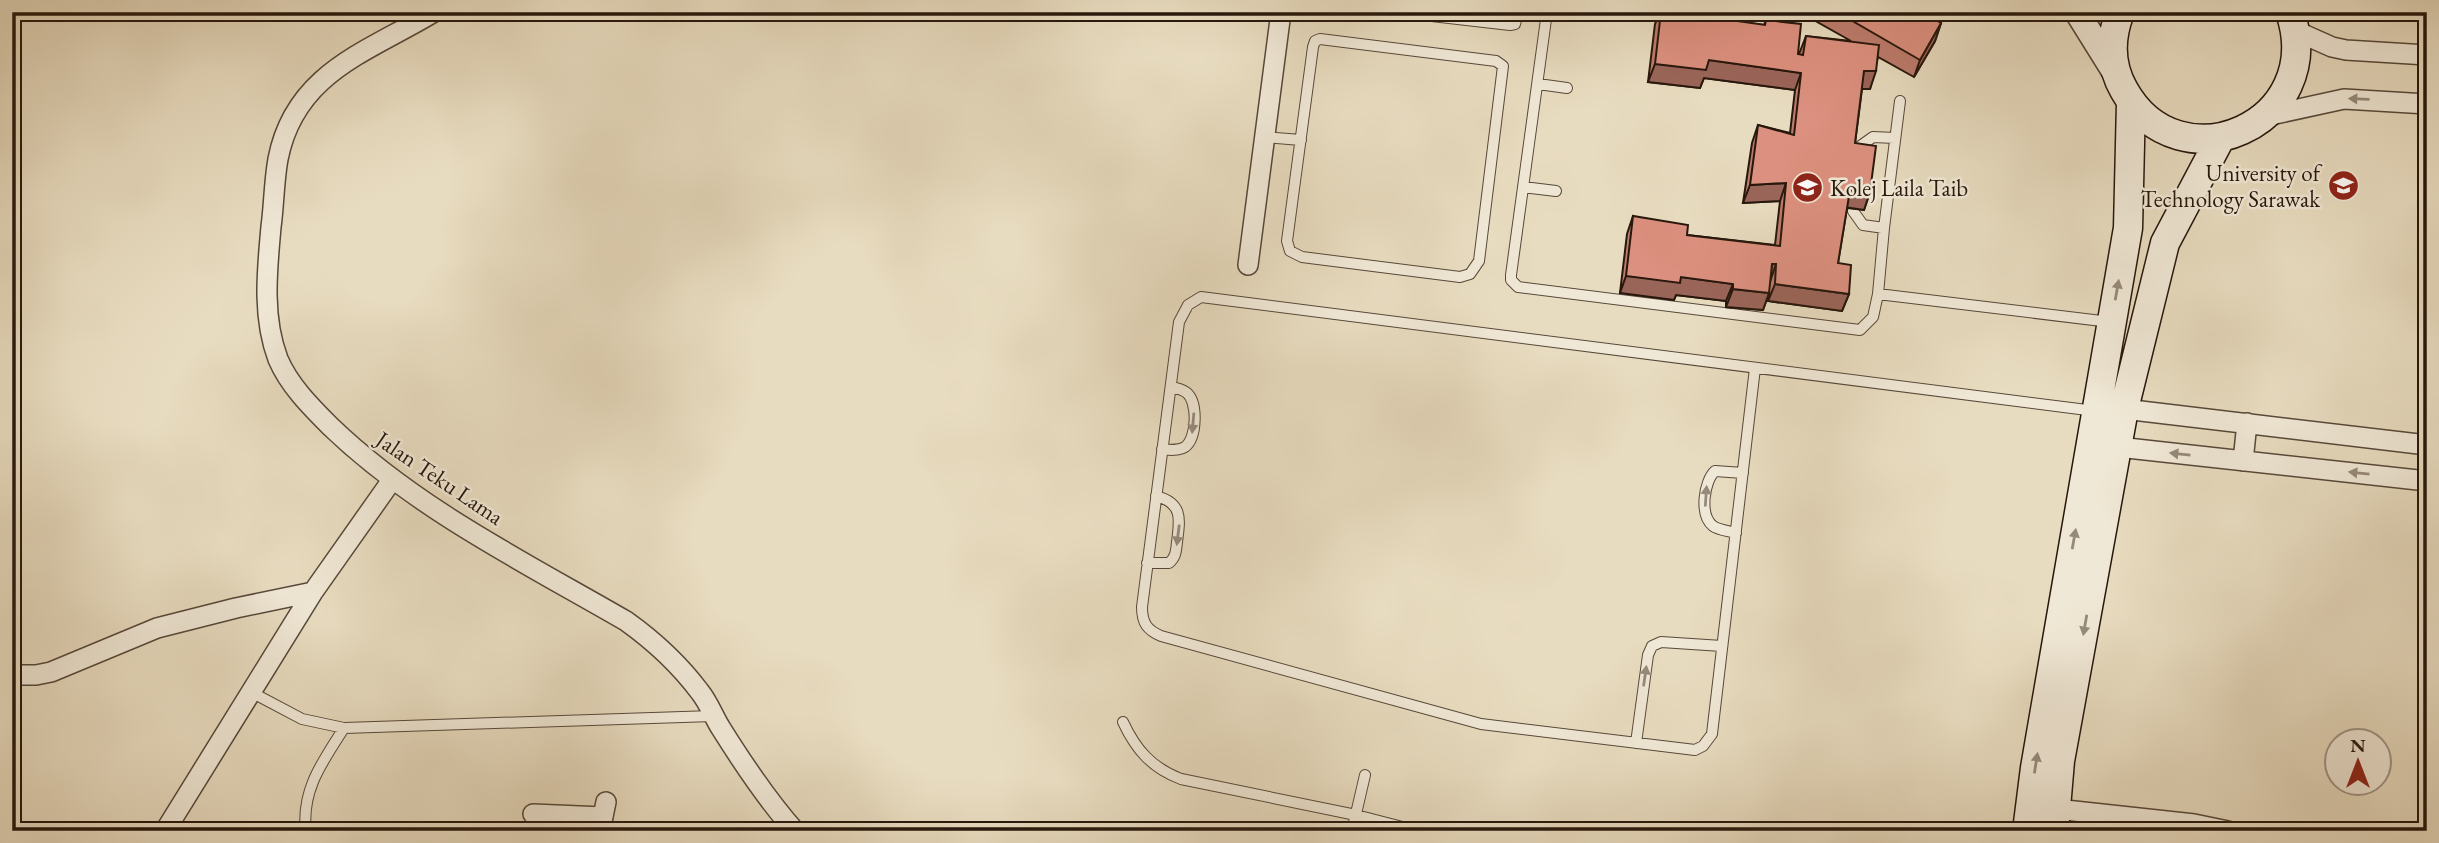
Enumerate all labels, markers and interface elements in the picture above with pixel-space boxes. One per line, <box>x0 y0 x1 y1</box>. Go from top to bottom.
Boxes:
one-way arrow <box>2347 94 2369 105</box>
place label: University of Technology Sarawak <box>2141 158 2323 214</box>
school or university icon: University of Technology Sarawak <box>2326 169 2360 203</box>
school or university icon: Kolej Laila Taib <box>1790 171 1824 205</box>
place label: Kolej Laila Taib <box>1830 173 1968 203</box>
one-way arrow <box>2112 279 2123 301</box>
one-way arrow <box>1187 412 1198 434</box>
street label: Jalan Teku Lama <box>369 423 510 532</box>
one-way arrow <box>2169 448 2191 459</box>
one-way arrow <box>2348 467 2370 478</box>
one-way arrow <box>1701 485 1712 507</box>
one-way arrow <box>1173 525 1184 547</box>
one-way arrow <box>2069 528 2080 550</box>
one-way arrow <box>2079 614 2090 636</box>
one-way arrow <box>1640 665 1651 687</box>
north arrow <box>2324 728 2394 798</box>
text: N <box>2350 733 2366 758</box>
one-way arrow <box>2031 752 2042 774</box>

